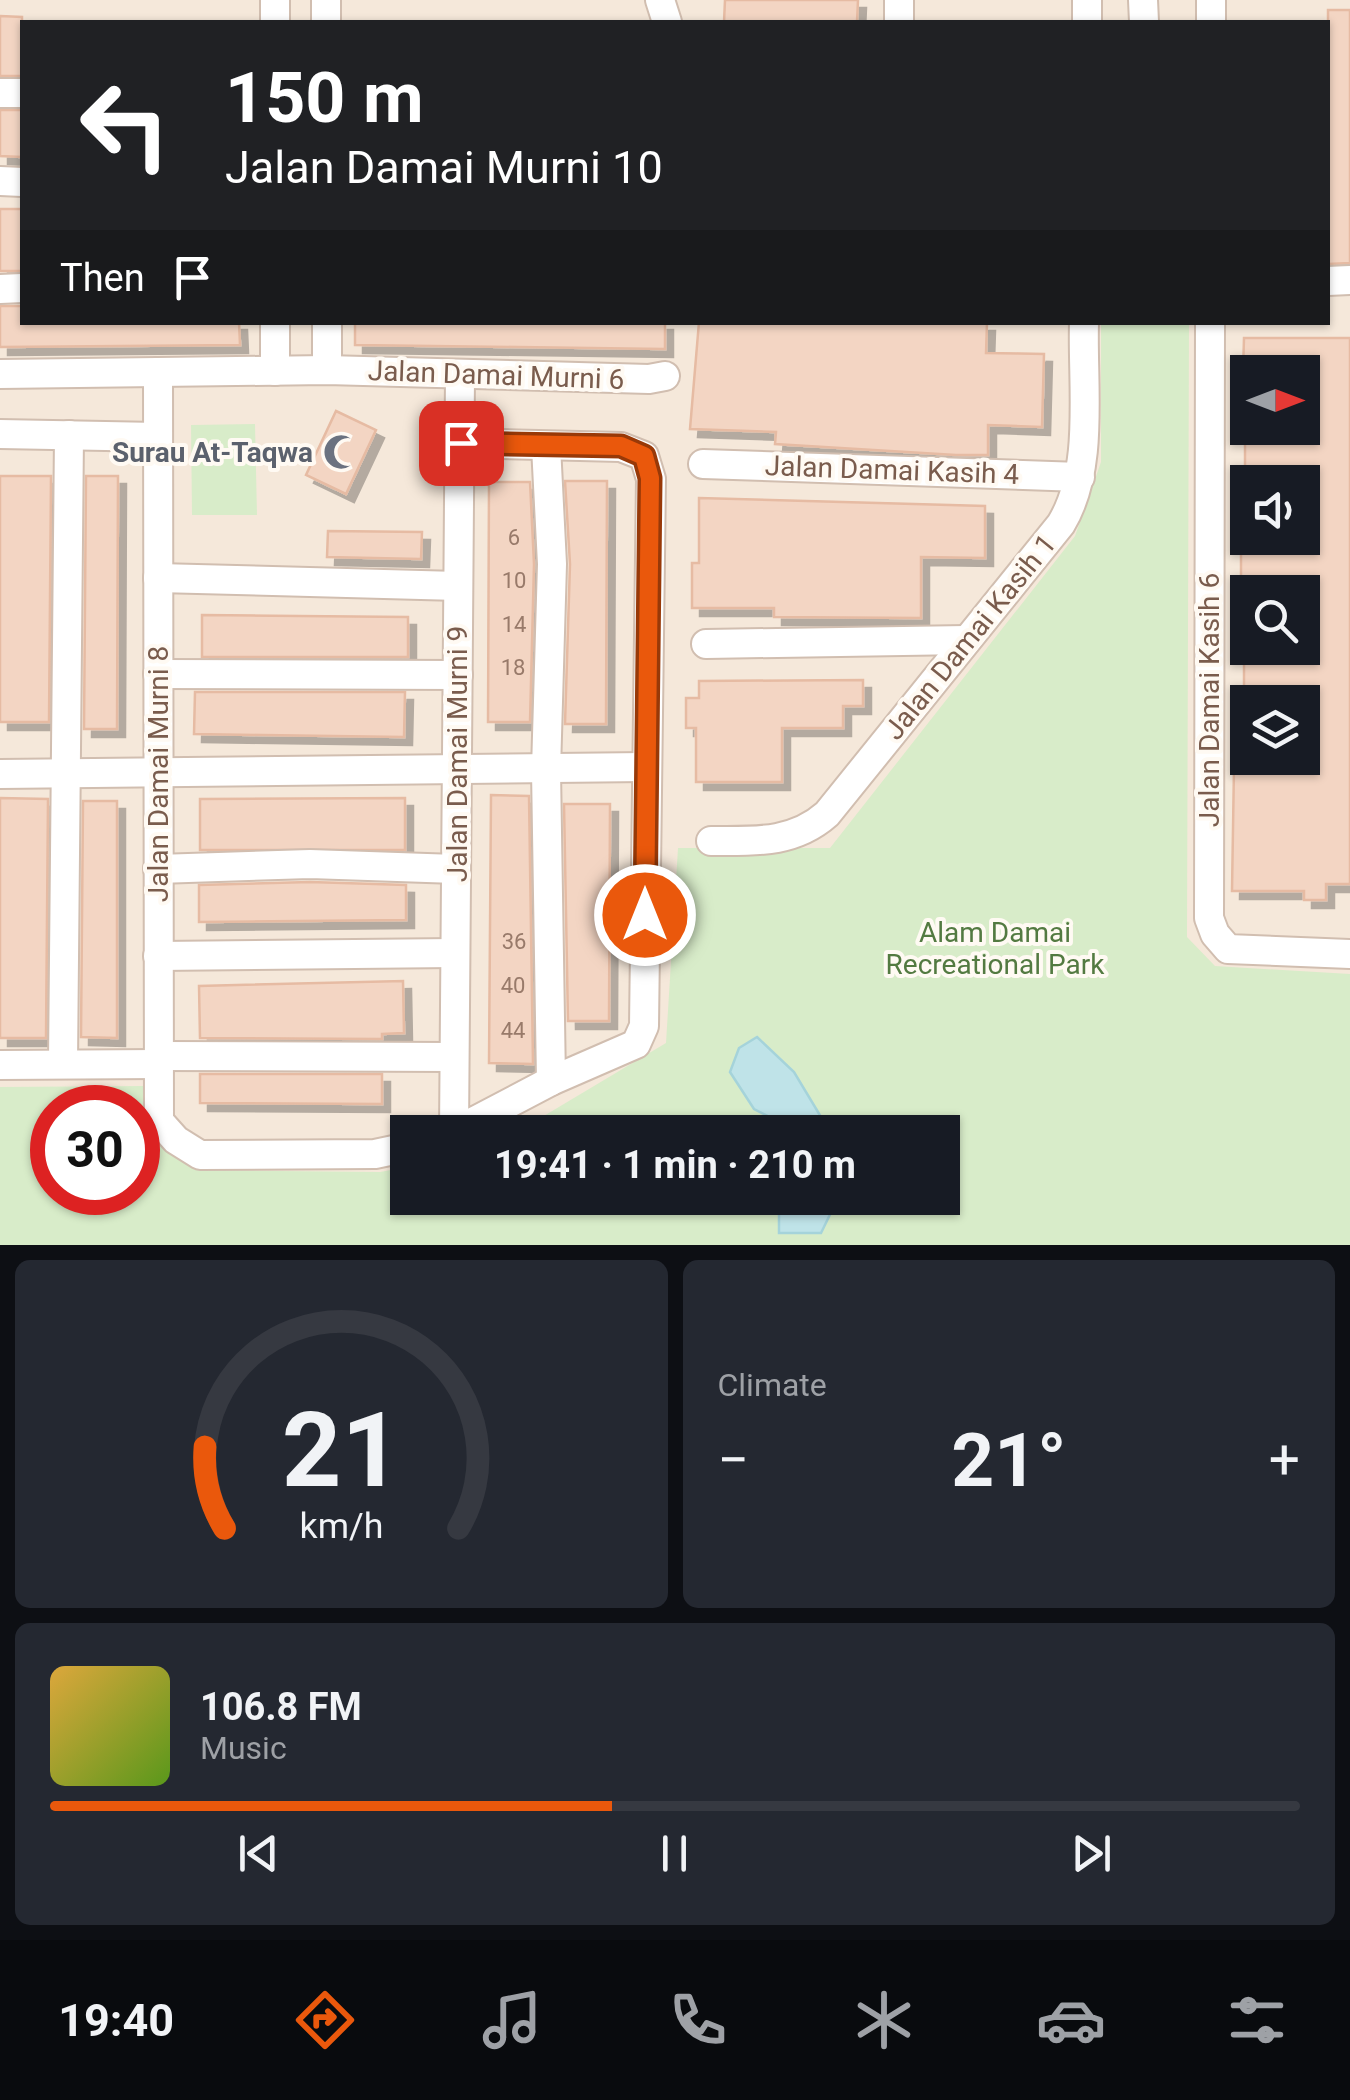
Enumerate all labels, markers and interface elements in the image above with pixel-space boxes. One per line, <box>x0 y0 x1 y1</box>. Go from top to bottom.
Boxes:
text: 150 m <box>225 57 424 139</box>
icon: left <box>60 60 190 190</box>
text: Jalan Damai Murni 10 <box>225 141 663 194</box>
icon: arrive <box>165 250 220 305</box>
text: Then <box>60 256 145 300</box>
street label: Jalan Damai Murni 6 <box>367 354 625 396</box>
north arrow <box>1230 355 1320 445</box>
map controls <box>1230 355 1320 775</box>
pin <box>419 401 504 486</box>
icon: arrive <box>434 416 489 471</box>
mosque icon: Surau At-Taqwa <box>322 433 360 471</box>
place label: Surau At-Taqwa <box>112 436 313 469</box>
street label: Jalan Damai Kasih 4 <box>764 449 1020 491</box>
button: sound <box>1230 465 1320 555</box>
house number: 6 <box>508 525 520 550</box>
street label: Jalan Damai Kasih 1 <box>877 528 1063 746</box>
house number: 10 <box>502 568 526 593</box>
street label: Jalan Damai Kasih 6 <box>1193 573 1226 827</box>
button: search <box>1230 575 1320 665</box>
house number: 14 <box>502 612 526 637</box>
street label: Jalan Damai Murni 9 <box>441 626 474 882</box>
street label: Jalan Damai Murni 8 <box>142 646 175 902</box>
house number: 18 <box>501 655 525 680</box>
button: layers <box>1230 685 1320 775</box>
position arrow <box>593 863 697 967</box>
park label: Alam Damai Recreational Park <box>886 916 1105 981</box>
house number: 36 <box>502 929 526 954</box>
house number: 40 <box>501 973 525 998</box>
house number: 44 <box>501 1018 525 1043</box>
speed limit sign: 30 <box>30 1085 160 1215</box>
text: 19:41 · 1 min · 210 m <box>494 1143 856 1187</box>
text: Climate <box>718 1366 827 1404</box>
text: 21 <box>282 1390 401 1511</box>
text: 21° <box>951 1416 1067 1504</box>
text: − <box>718 1428 749 1492</box>
text: + <box>1269 1428 1300 1492</box>
text: km/h <box>299 1505 383 1547</box>
text: 106.8 FM <box>200 1685 362 1729</box>
text: Music <box>200 1729 287 1767</box>
icon: previous <box>231 1826 286 1881</box>
icon: pause <box>647 1826 702 1881</box>
icon: next <box>1064 1826 1119 1881</box>
icon: directions <box>290 1985 360 2055</box>
icon: music <box>477 1985 547 2055</box>
icon: phone <box>663 1985 733 2055</box>
icon: climate <box>849 1985 919 2055</box>
icon: car <box>1036 1985 1106 2055</box>
icon: filters <box>1222 1985 1292 2055</box>
text: 19:40 <box>58 1994 174 2047</box>

